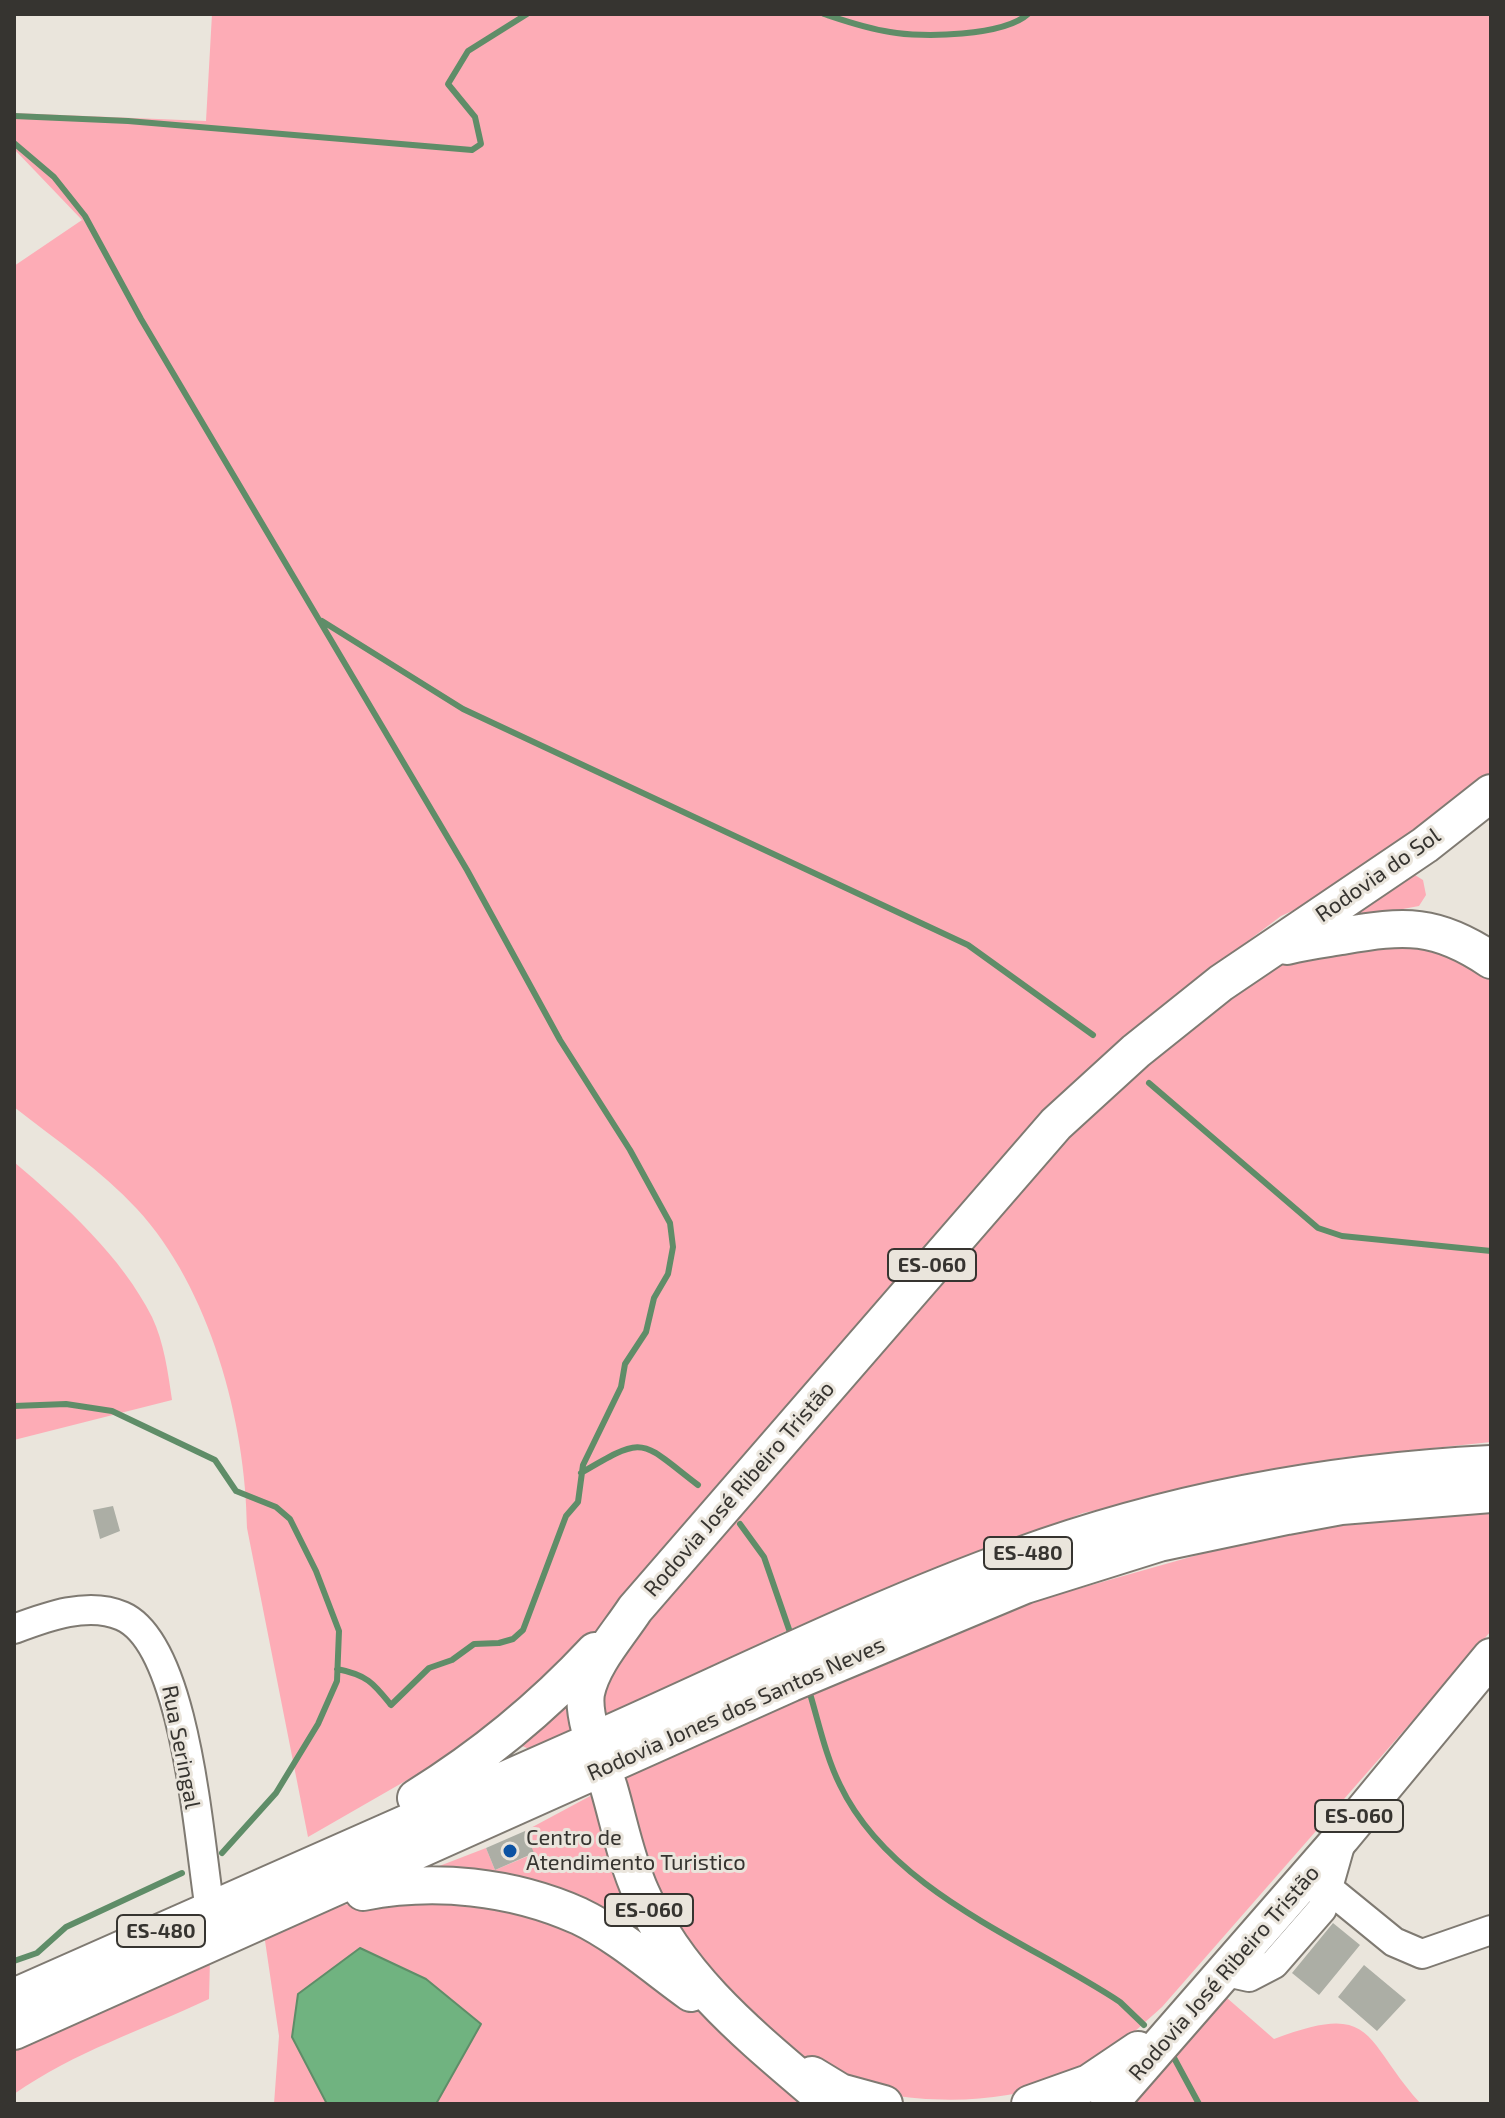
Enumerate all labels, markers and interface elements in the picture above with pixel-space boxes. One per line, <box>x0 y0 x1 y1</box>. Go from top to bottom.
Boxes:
street label: Rodovia do Sol <box>1310 822 1446 928</box>
road number: ES-060 <box>888 1249 976 1281</box>
street label: Rodovia José Ribeiro Tristão <box>638 1376 840 1602</box>
road number: ES-480 <box>984 1537 1072 1569</box>
street label: Rodovia Jones dos Santos Neves <box>583 1631 889 1787</box>
street label: Rua Seringal <box>156 1683 206 1811</box>
road number: ES-060 <box>1315 1800 1403 1832</box>
place label: Centro de Atendimento Turistico <box>526 1825 746 1876</box>
marker: Centro de Atendimento Turistico <box>501 1842 519 1860</box>
street label: Rodovia José Ribeiro Tristão <box>1123 1860 1325 2086</box>
road number: ES-060 <box>605 1894 693 1926</box>
road number: ES-480 <box>117 1915 205 1947</box>

